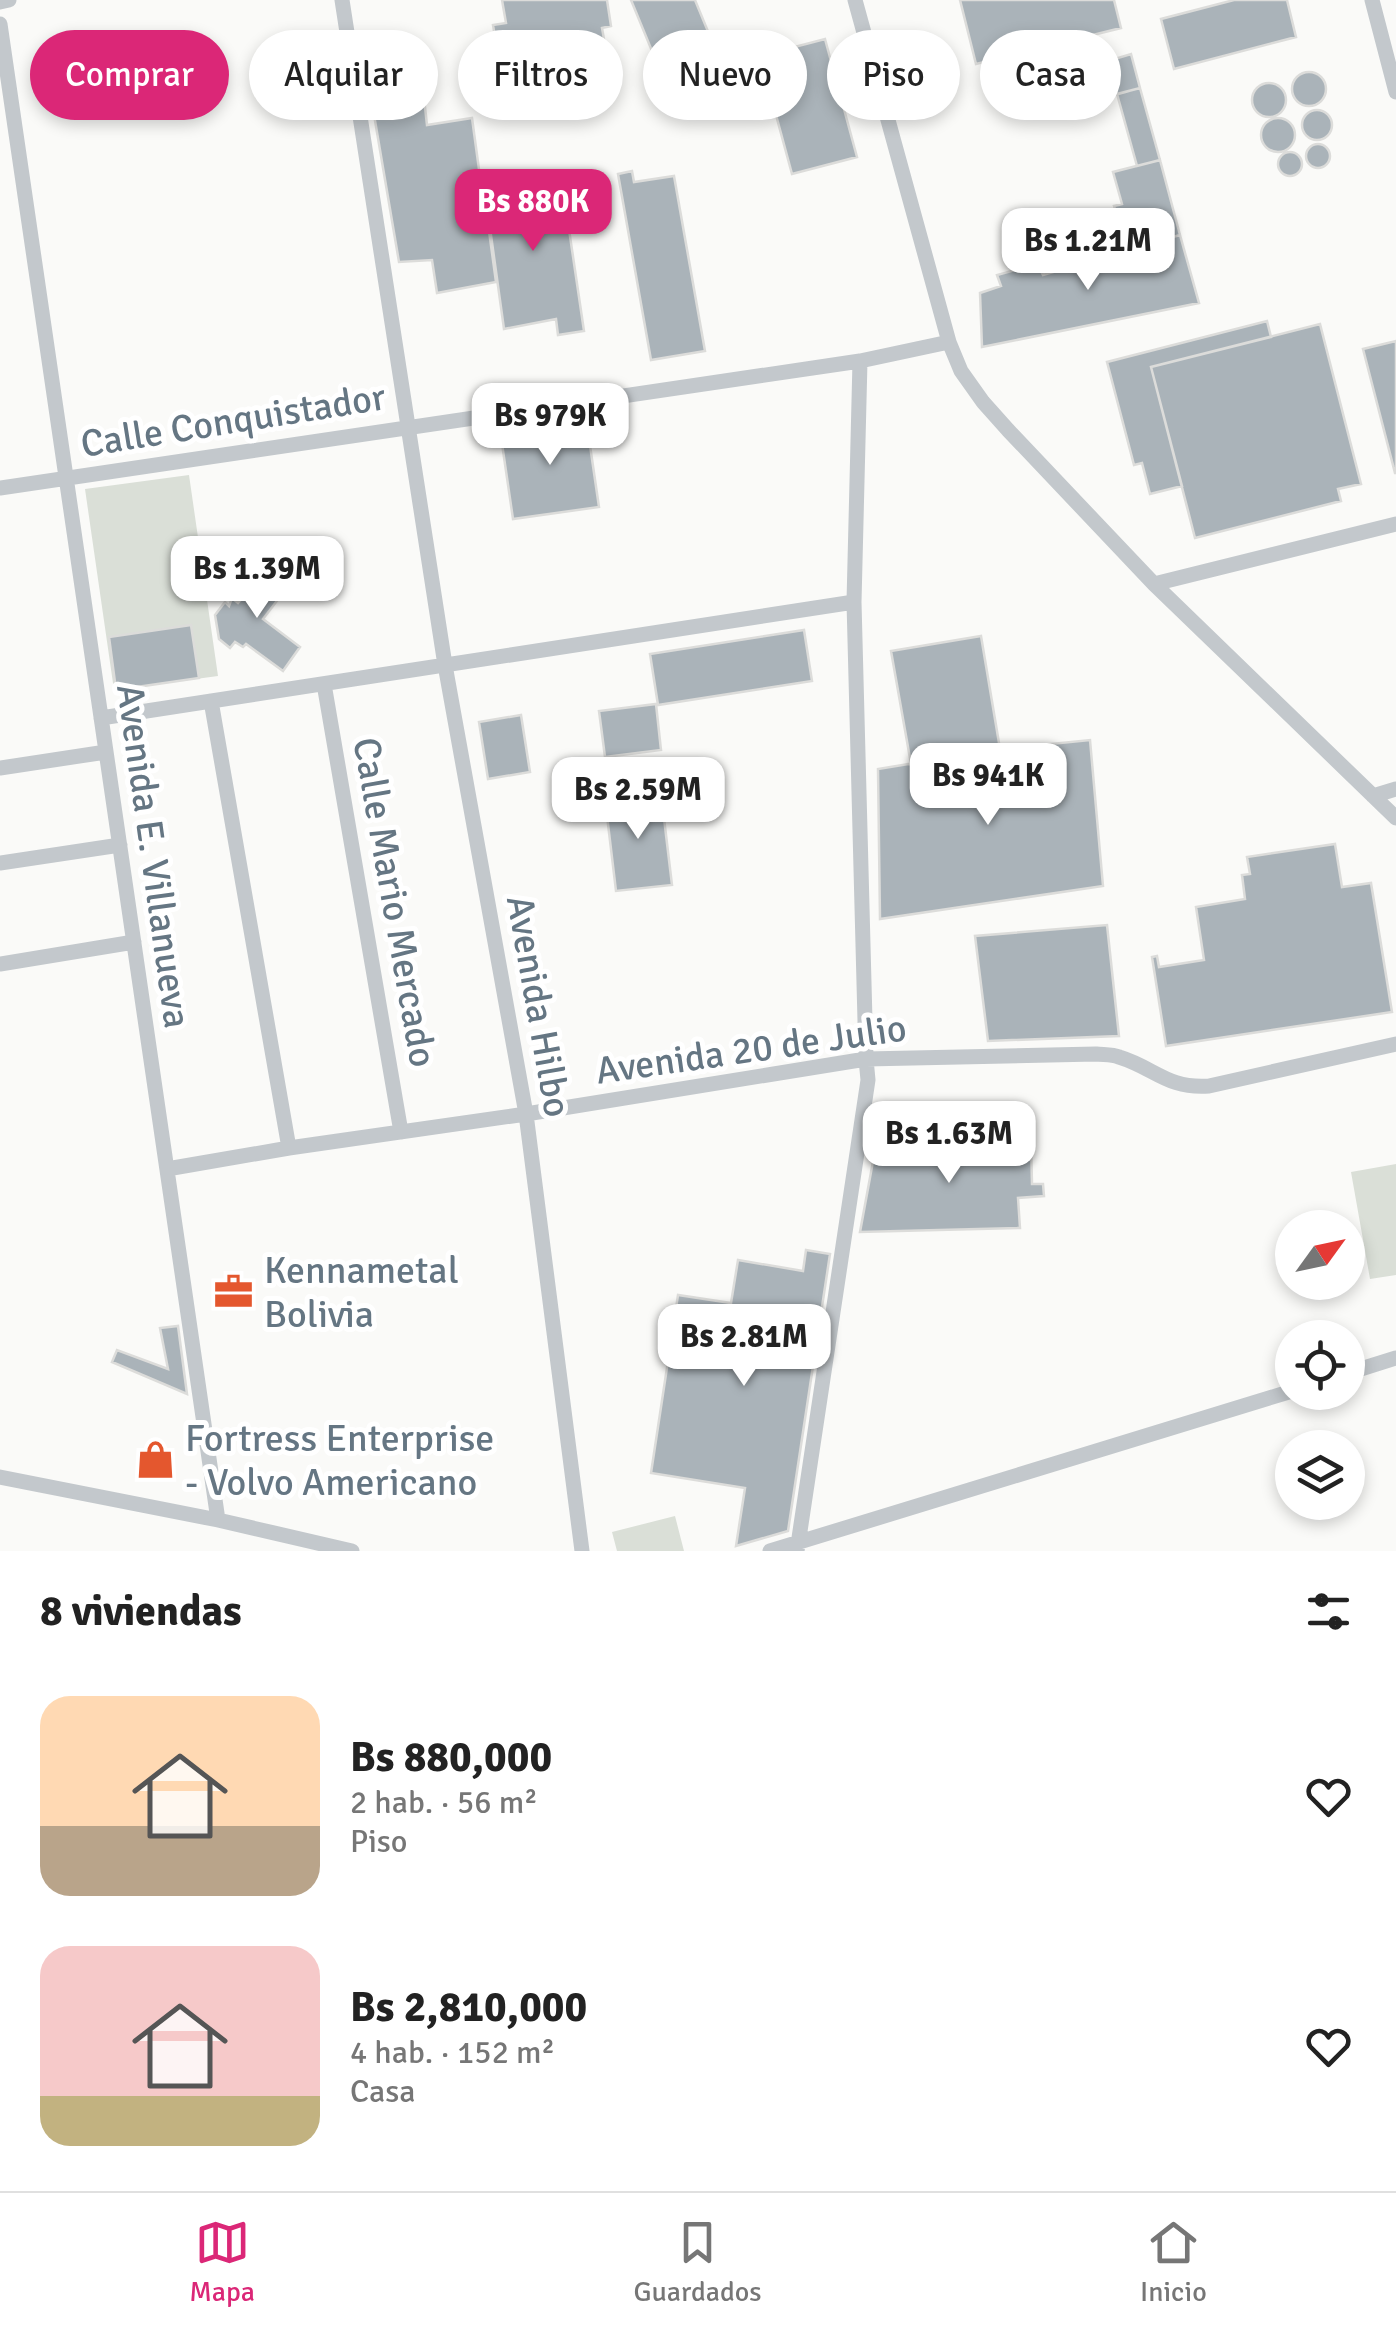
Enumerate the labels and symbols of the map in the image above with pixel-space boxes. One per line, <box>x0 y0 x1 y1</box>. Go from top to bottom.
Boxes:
pin: Bs 880K <box>441 169 625 254</box>
pin: Bs 1.21M <box>985 208 1191 293</box>
street label: Calle Conquistador <box>77 373 389 468</box>
pin: Bs 979K <box>458 383 642 468</box>
pin: Bs 1.39M <box>154 536 360 621</box>
street label: Avenida E. Villanueva <box>106 681 201 1031</box>
street label: Calle Mario Mercado <box>342 734 447 1071</box>
pin: Bs 941K <box>896 743 1080 828</box>
pin: Bs 2.59M <box>535 757 741 842</box>
street label: Avenida Hilbo <box>496 892 581 1121</box>
street label: Avenida 20 de Julio <box>593 1004 909 1095</box>
pin: Bs 1.63M <box>846 1101 1052 1186</box>
north arrow <box>1275 1210 1365 1300</box>
place label: Kennametal Bolivia <box>264 1247 459 1338</box>
office icon: Kennametal Bolivia <box>213 1271 255 1313</box>
pin: Bs 2.81M <box>641 1304 847 1389</box>
place label: Fortress Enterprise - Volvo Americano <box>185 1415 494 1506</box>
shop icon: Fortress Enterprise - Volvo Americano <box>134 1439 176 1481</box>

